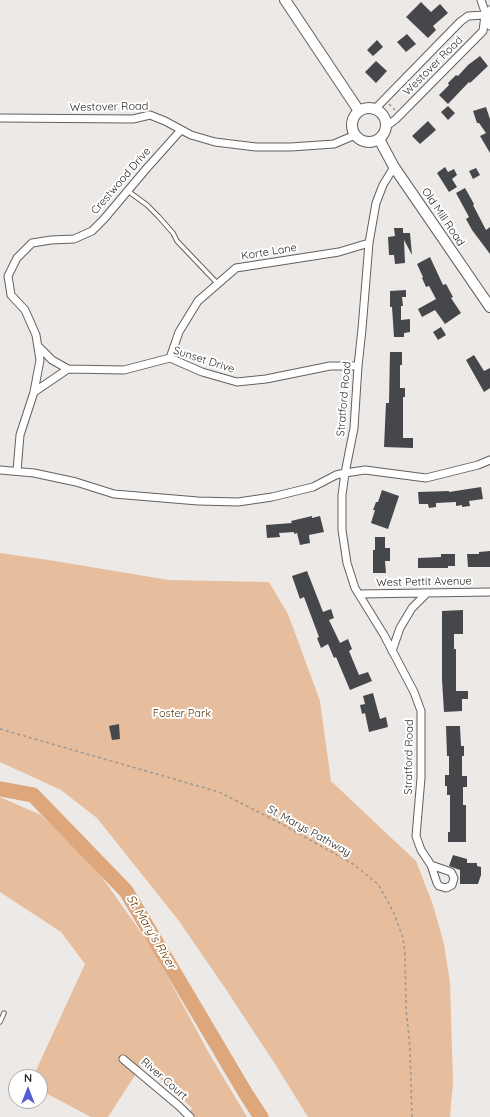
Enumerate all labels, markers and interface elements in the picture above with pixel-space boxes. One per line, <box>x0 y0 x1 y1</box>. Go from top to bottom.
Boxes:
street label: Westover Road <box>401 34 465 98</box>
street label: Westover Road <box>70 100 148 114</box>
street label: Crestwood Drive <box>88 145 154 217</box>
street label: Old Mill Road <box>419 185 467 249</box>
street label: Korte Lane <box>240 241 298 263</box>
street label: Sunset Drive <box>172 344 236 376</box>
street label: Stratford Road <box>334 361 354 437</box>
street label: West Pettit Avenue <box>376 575 472 589</box>
park label: Foster Park <box>153 707 211 721</box>
street label: Stratford Road <box>402 719 416 795</box>
street label: St. Marys Pathway <box>265 803 353 859</box>
water label: St. Mary's River <box>123 892 179 972</box>
street label: River Court <box>138 1055 190 1103</box>
north arrow <box>8 1069 48 1109</box>
text: N <box>24 1071 32 1085</box>

